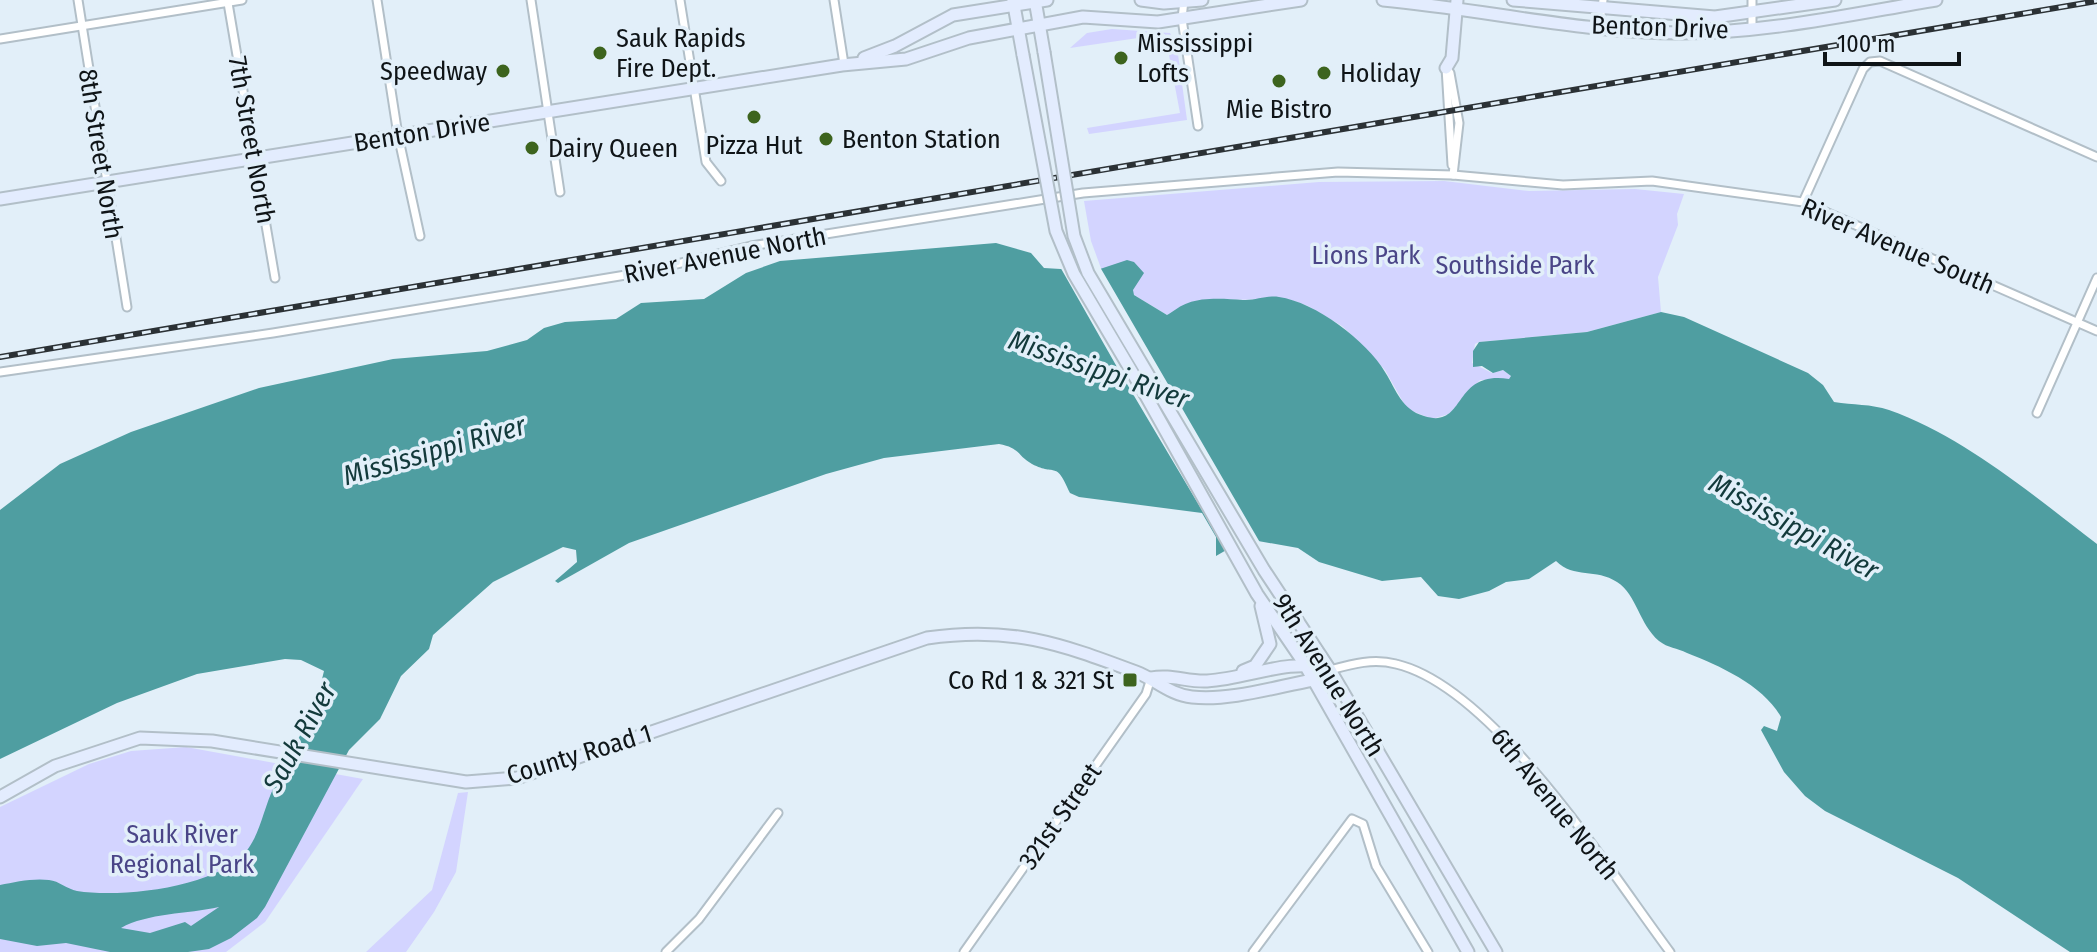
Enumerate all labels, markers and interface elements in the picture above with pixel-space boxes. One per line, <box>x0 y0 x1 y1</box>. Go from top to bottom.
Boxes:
street label: Benton Drive <box>1591 10 1729 45</box>
scale bar <box>1825 16 1959 66</box>
place label: Sauk Rapids Fire Dept. <box>616 23 746 84</box>
place label: Mississippi Lofts <box>1137 28 1253 89</box>
text: 100 m <box>1837 30 1895 58</box>
marker: Sauk Rapids Fire Dept. <box>591 44 609 62</box>
marker: Mississippi Lofts <box>1112 49 1130 67</box>
street label: 7th Street North <box>222 54 281 226</box>
place label: Speedway <box>380 56 487 87</box>
place label: Holiday <box>1340 58 1421 89</box>
marker: Speedway <box>494 62 512 80</box>
marker: Holiday <box>1315 64 1333 82</box>
street label: 8th Street North <box>72 67 129 241</box>
marker: Mie Bistro <box>1270 72 1288 90</box>
place label: Mie Bistro <box>1226 94 1332 125</box>
street label: Benton Drive <box>352 106 492 159</box>
marker: Pizza Hut <box>745 108 763 126</box>
place label: Benton Station <box>842 124 1001 155</box>
place label: Pizza Hut <box>705 130 803 161</box>
marker: Benton Station <box>817 130 835 148</box>
place label: Dairy Queen <box>548 133 678 164</box>
marker: Dairy Queen <box>523 139 541 157</box>
street label: River Avenue South <box>1797 192 1999 301</box>
street label: River Avenue North <box>621 221 829 290</box>
park label: Lions Park <box>1312 240 1421 271</box>
park label: Southside Park <box>1435 250 1595 281</box>
water label: Mississippi River <box>1004 323 1194 416</box>
water label: Mississippi River <box>339 408 530 492</box>
water label: Mississippi River <box>1703 466 1885 587</box>
street label: 9th Avenue North <box>1266 588 1391 762</box>
place label: Co Rd 1 & 321 St <box>948 665 1114 696</box>
marker: Co Rd 1 & 321 St <box>1121 671 1139 689</box>
water label: Sauk River <box>255 675 344 799</box>
street label: County Road 1 <box>503 718 655 791</box>
street label: 6th Avenue North <box>1484 722 1625 886</box>
street label: 321st Street <box>1013 757 1108 875</box>
park label: Sauk River Regional Park <box>110 819 255 880</box>

